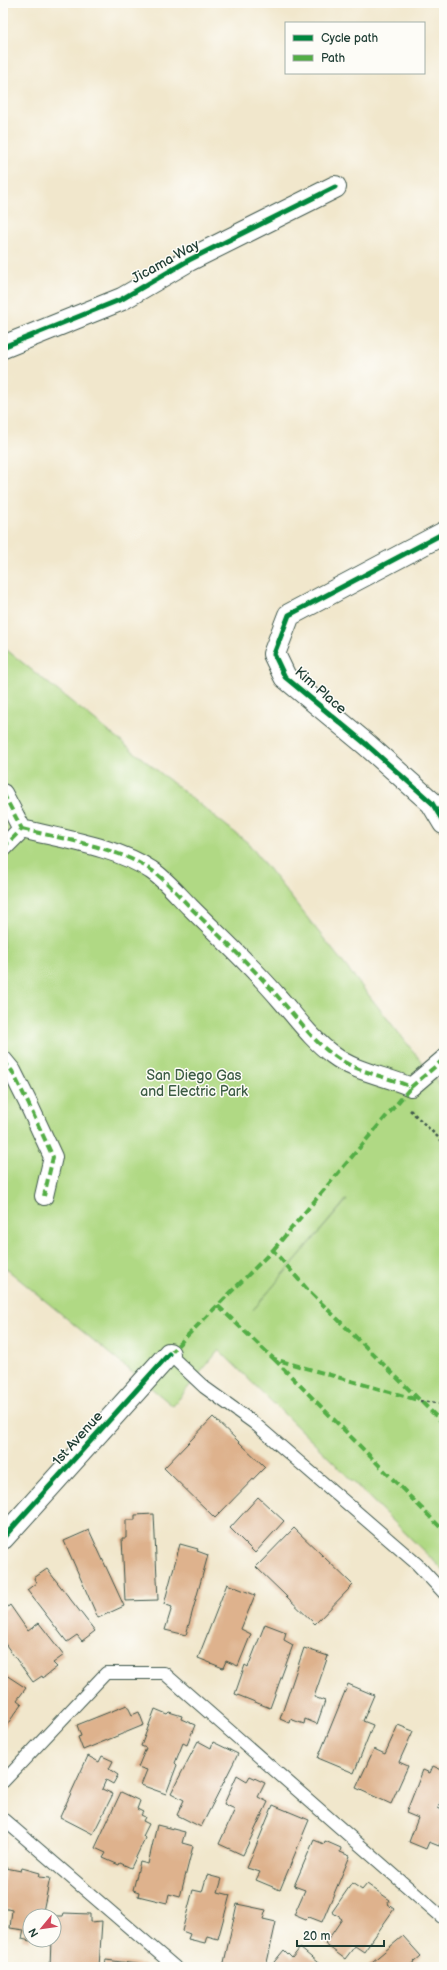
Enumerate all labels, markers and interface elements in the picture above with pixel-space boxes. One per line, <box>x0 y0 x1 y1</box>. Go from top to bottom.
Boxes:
legend <box>285 22 425 74</box>
text: Cycle path <box>321 31 378 46</box>
text: Path <box>321 51 346 66</box>
street label: Jicama Way <box>128 235 203 287</box>
street label: Kim Place <box>291 663 350 718</box>
park label: San Diego Gas and Electric Park <box>140 1067 248 1100</box>
street label: 1st Avenue <box>48 1408 106 1469</box>
north arrow <box>22 1908 62 1948</box>
scale bar <box>297 1922 384 1948</box>
text: N <box>26 1926 41 1939</box>
text: 20 m <box>303 1929 330 1944</box>

